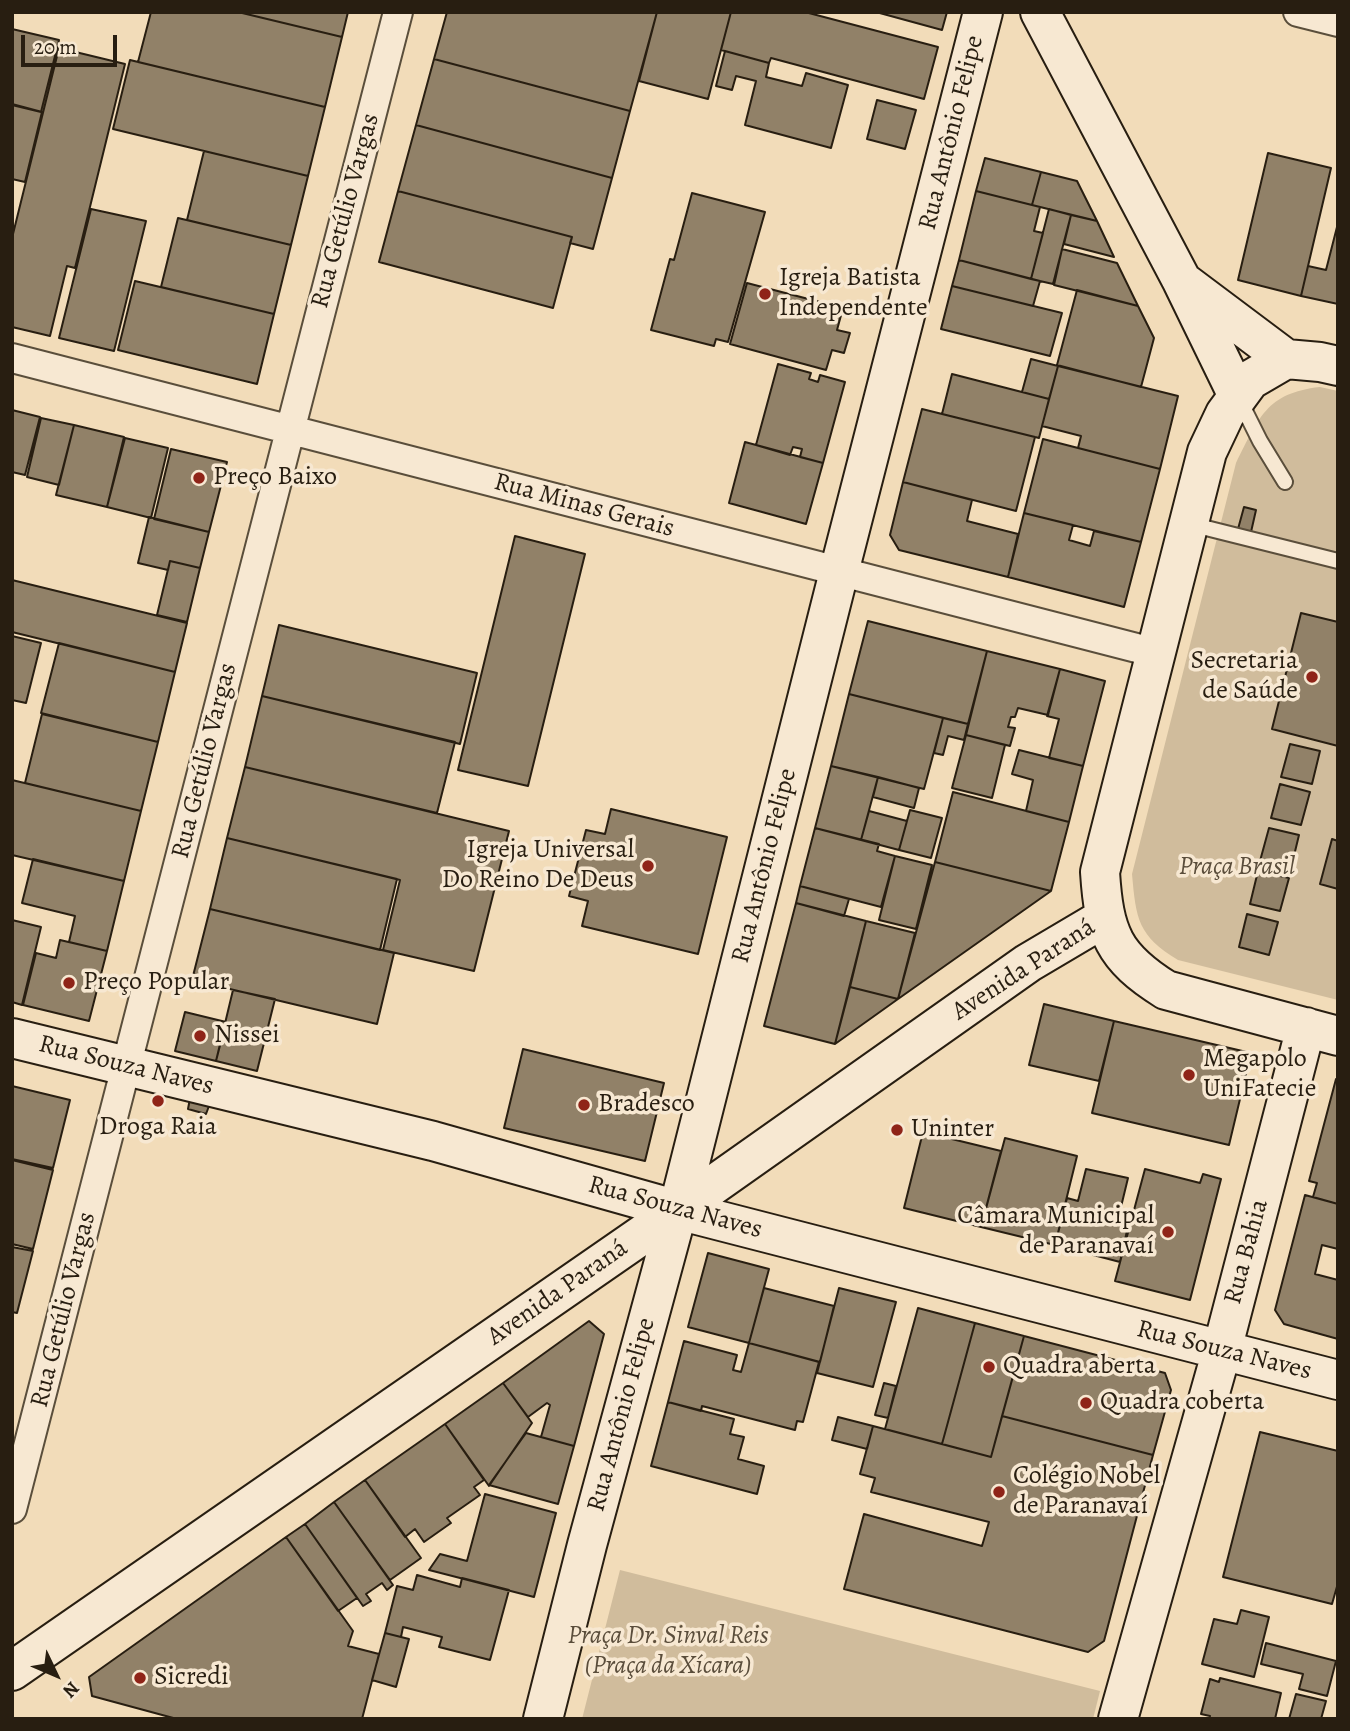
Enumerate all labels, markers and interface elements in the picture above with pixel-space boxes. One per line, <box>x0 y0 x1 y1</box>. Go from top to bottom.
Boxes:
scale bar <box>24 21 121 65</box>
street label: Rua Antônio Felipe <box>913 32 991 234</box>
text: 20 m <box>34 33 77 61</box>
street label: Rua Getúlio Vargas <box>305 110 387 312</box>
place label: Igreja Batista Independente <box>779 263 928 324</box>
marker: Igreja Batista Independente <box>757 286 773 302</box>
place label: Preço Baixo <box>213 462 337 494</box>
street label: Rua Minas Gerais <box>490 467 678 545</box>
marker: Preço Baixo <box>191 470 207 486</box>
place label: Secretaria de Saúde <box>1191 646 1298 708</box>
street label: Rua Getúlio Vargas <box>166 660 244 862</box>
marker: Secretaria de Saúde <box>1304 669 1320 685</box>
street label: Rua Antônio Felipe <box>726 765 804 967</box>
place label: Igreja Universal Do Reino De Deus <box>442 835 634 896</box>
park label: Praça Brasil <box>1179 852 1295 884</box>
marker: Igreja Universal Do Reino De Deus <box>640 858 656 874</box>
street label: Avenida Paraná <box>947 912 1101 1028</box>
place label: Preço Popular <box>83 967 229 999</box>
marker: Preço Popular <box>61 975 77 991</box>
place label: Nissei <box>214 1020 280 1052</box>
marker: Nissei <box>192 1028 208 1044</box>
street label: Rua Souza Naves <box>35 1029 217 1103</box>
place label: Megapolo UniFatecie <box>1203 1044 1316 1106</box>
marker: Megapolo UniFatecie <box>1181 1067 1197 1083</box>
place label: Bradesco <box>598 1089 695 1121</box>
marker: Droga Raia <box>150 1093 166 1109</box>
marker: Bradesco <box>576 1097 592 1113</box>
place label: Droga Raia <box>99 1112 217 1144</box>
place label: Uninter <box>911 1114 994 1146</box>
marker: Uninter <box>889 1122 905 1138</box>
street label: Rua Souza Naves <box>585 1170 765 1246</box>
street label: Rua Bahia <box>1218 1196 1276 1308</box>
place label: Câmara Municipal de Paranavaí <box>957 1201 1154 1262</box>
street label: Rua Getúlio Vargas <box>25 1209 103 1411</box>
marker: Câmara Municipal de Paranavaí <box>1160 1224 1176 1240</box>
street label: Avenida Paraná <box>482 1233 634 1353</box>
street label: Rua Souza Naves <box>1133 1314 1315 1388</box>
street label: Rua Antônio Felipe <box>581 1315 663 1515</box>
place label: Quadra aberta <box>1003 1351 1156 1383</box>
marker: Quadra aberta <box>981 1359 997 1375</box>
place label: Quadra coberta <box>1100 1387 1264 1419</box>
marker: Quadra coberta <box>1078 1395 1094 1411</box>
place label: Colégio Nobel de Paranavaí <box>1013 1461 1160 1522</box>
marker: Colégio Nobel de Paranavaí <box>991 1484 1007 1500</box>
park label: Praça Dr. Sinval Reis (Praça da Xícara) <box>568 1621 768 1682</box>
north arrow <box>21 1640 91 1710</box>
place label: Sicredi <box>154 1662 229 1694</box>
marker: Sicredi <box>132 1670 148 1686</box>
text: N <box>57 1676 85 1704</box>

